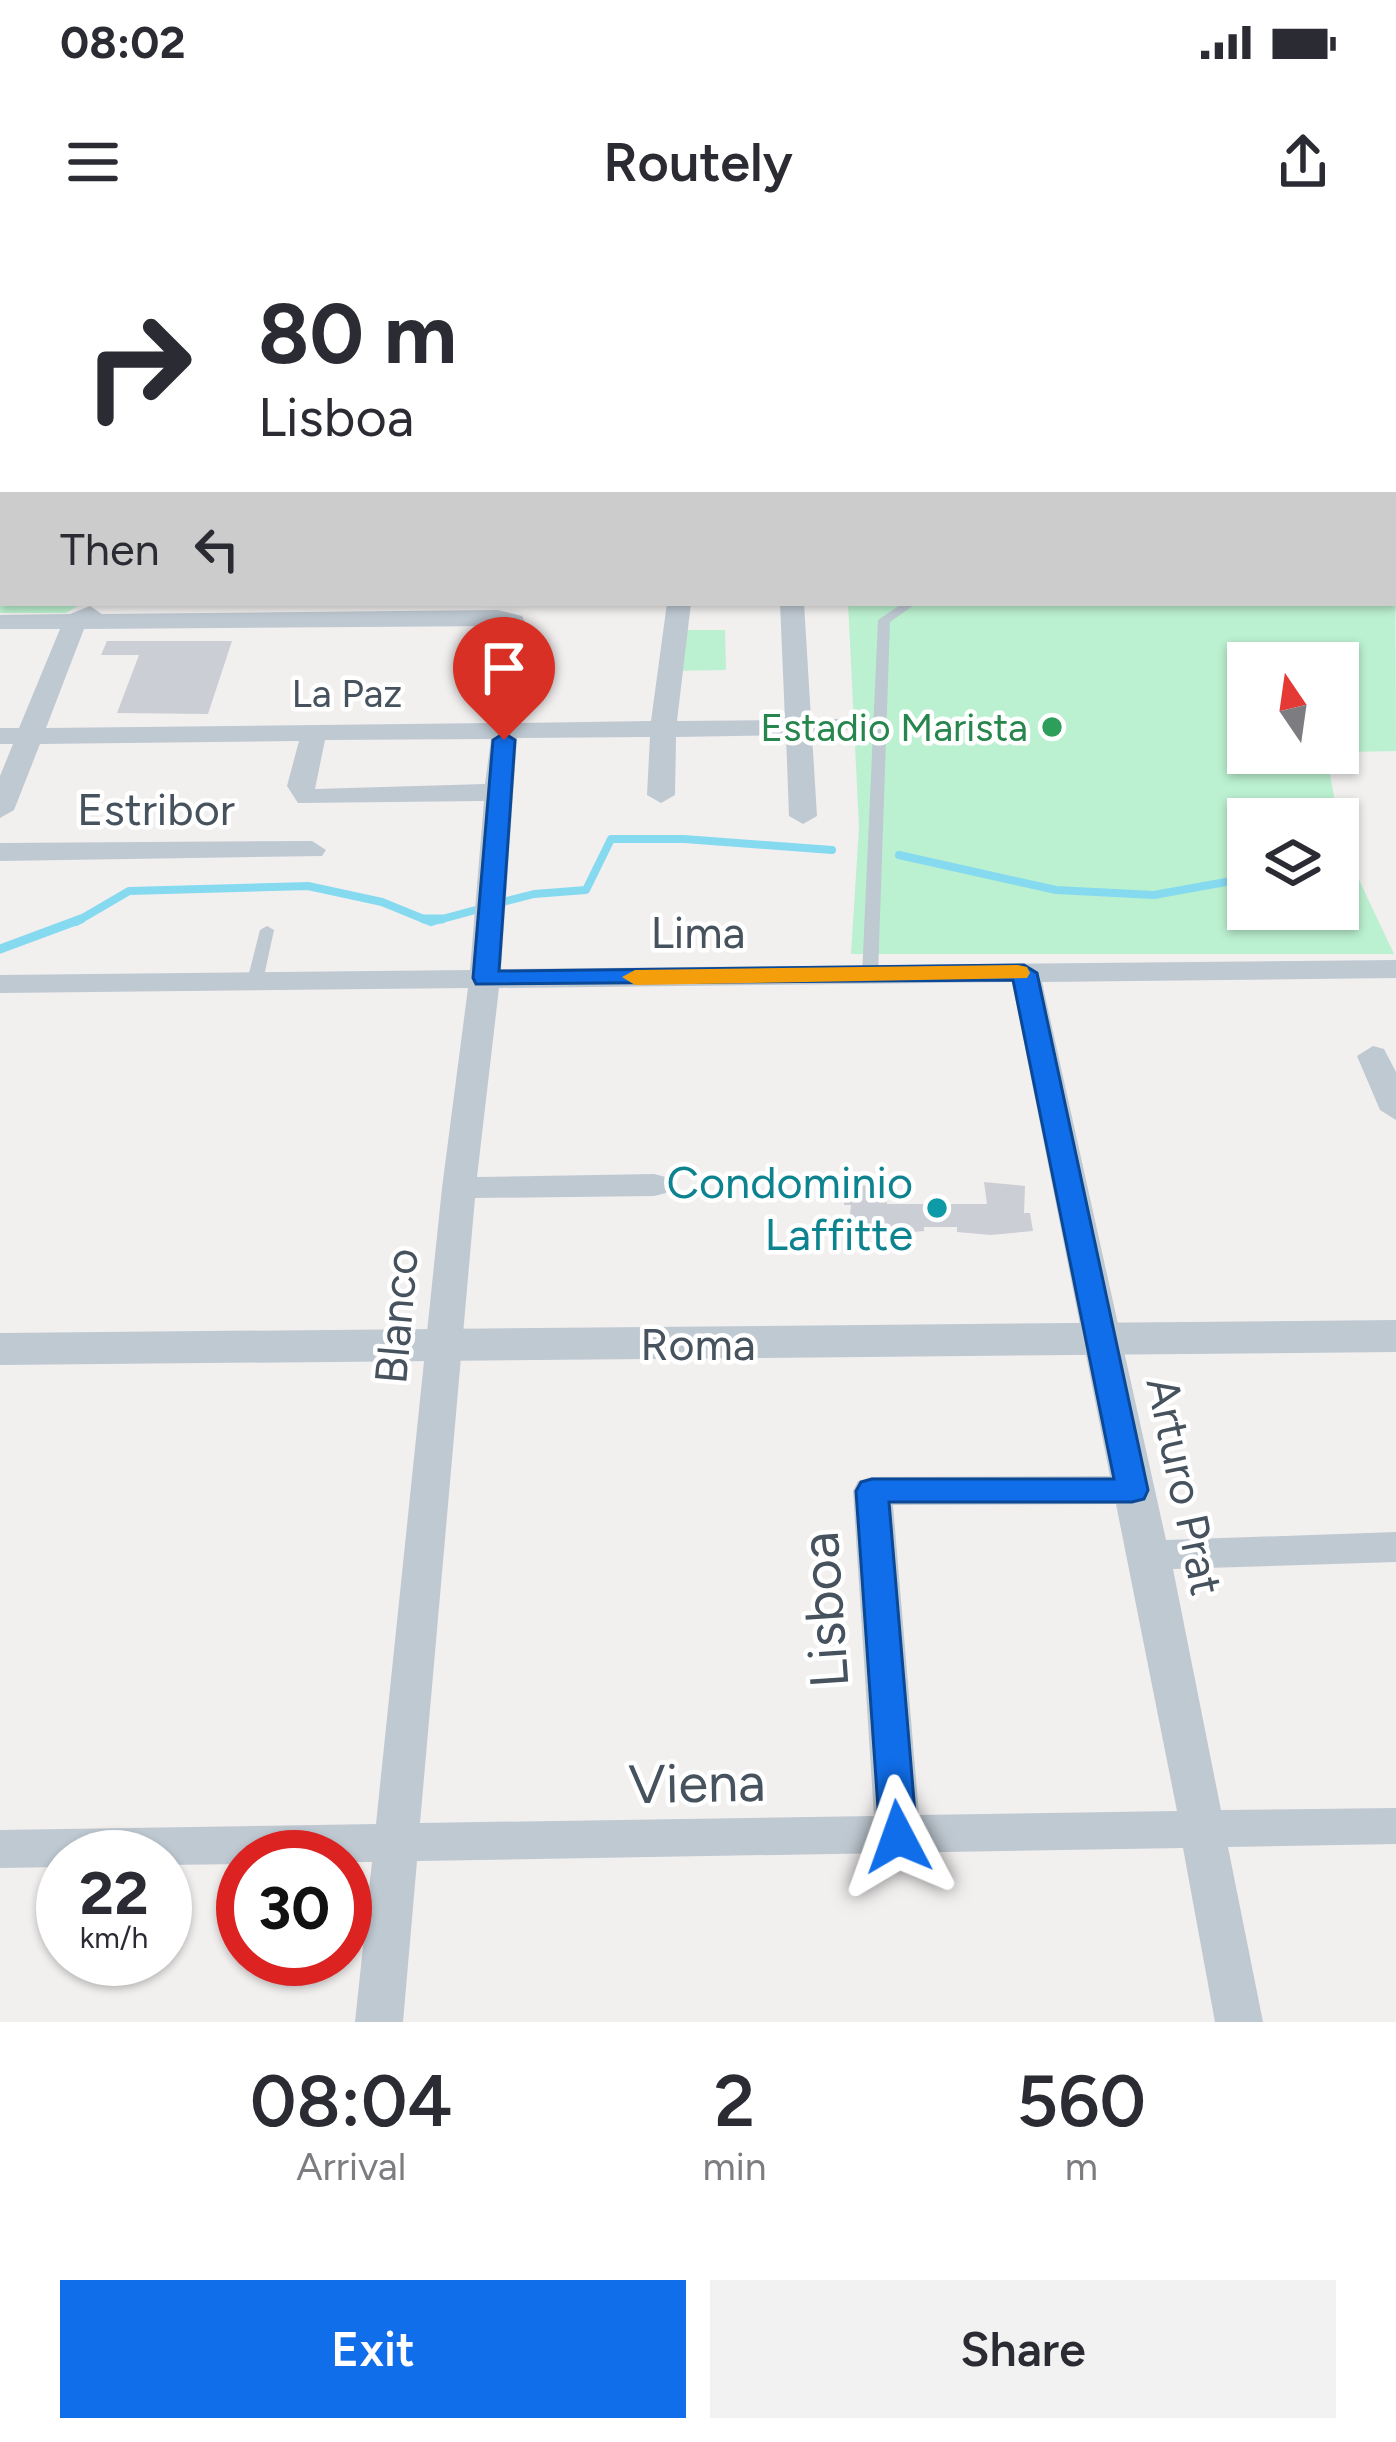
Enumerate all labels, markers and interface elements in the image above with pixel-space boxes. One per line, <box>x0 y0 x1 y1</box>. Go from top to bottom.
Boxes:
text: 08:02 <box>60 15 185 69</box>
icon: menu <box>60 129 126 195</box>
icon: share <box>1270 129 1336 195</box>
text: Routely <box>603 130 793 195</box>
text: 80 m <box>258 283 457 384</box>
icon: right <box>60 288 216 444</box>
text: Lisboa <box>258 385 414 450</box>
icon: left <box>184 516 250 582</box>
text: Then <box>60 522 160 576</box>
pin <box>453 617 555 740</box>
icon: arrive <box>471 635 537 701</box>
north arrow <box>1227 642 1359 774</box>
map controls <box>1227 642 1359 930</box>
street label: La Paz <box>291 670 403 717</box>
place label: Estadio Marista <box>760 704 1028 751</box>
marker: Estadio Marista <box>1039 714 1065 740</box>
street label: Estribor <box>77 782 235 836</box>
button: layers <box>1227 798 1359 930</box>
street label: Lima <box>650 905 746 959</box>
place label: Condominio Laffitte <box>666 1155 913 1261</box>
marker: Condominio Laffitte <box>924 1195 950 1221</box>
street label: Blanco <box>363 1246 429 1386</box>
street label: Roma <box>640 1317 756 1371</box>
street label: Arturo Prat <box>1136 1372 1234 1600</box>
street label: Lisboa <box>787 1530 862 1690</box>
street label: Viena <box>628 1750 766 1817</box>
position arrow <box>835 1774 961 1900</box>
speed limit sign: 30 <box>216 1830 372 1986</box>
text: 22 <box>79 1857 149 1929</box>
text: km/h <box>80 1919 148 1956</box>
text: 08:04 <box>250 2058 453 2144</box>
text: 2 <box>714 2058 755 2144</box>
text: 560 <box>1017 2058 1146 2144</box>
text: Arrival <box>296 2143 406 2190</box>
text: min <box>703 2143 767 2190</box>
text: m <box>1065 2143 1098 2190</box>
button: Exit <box>60 2280 686 2418</box>
button: Share <box>710 2280 1336 2418</box>

